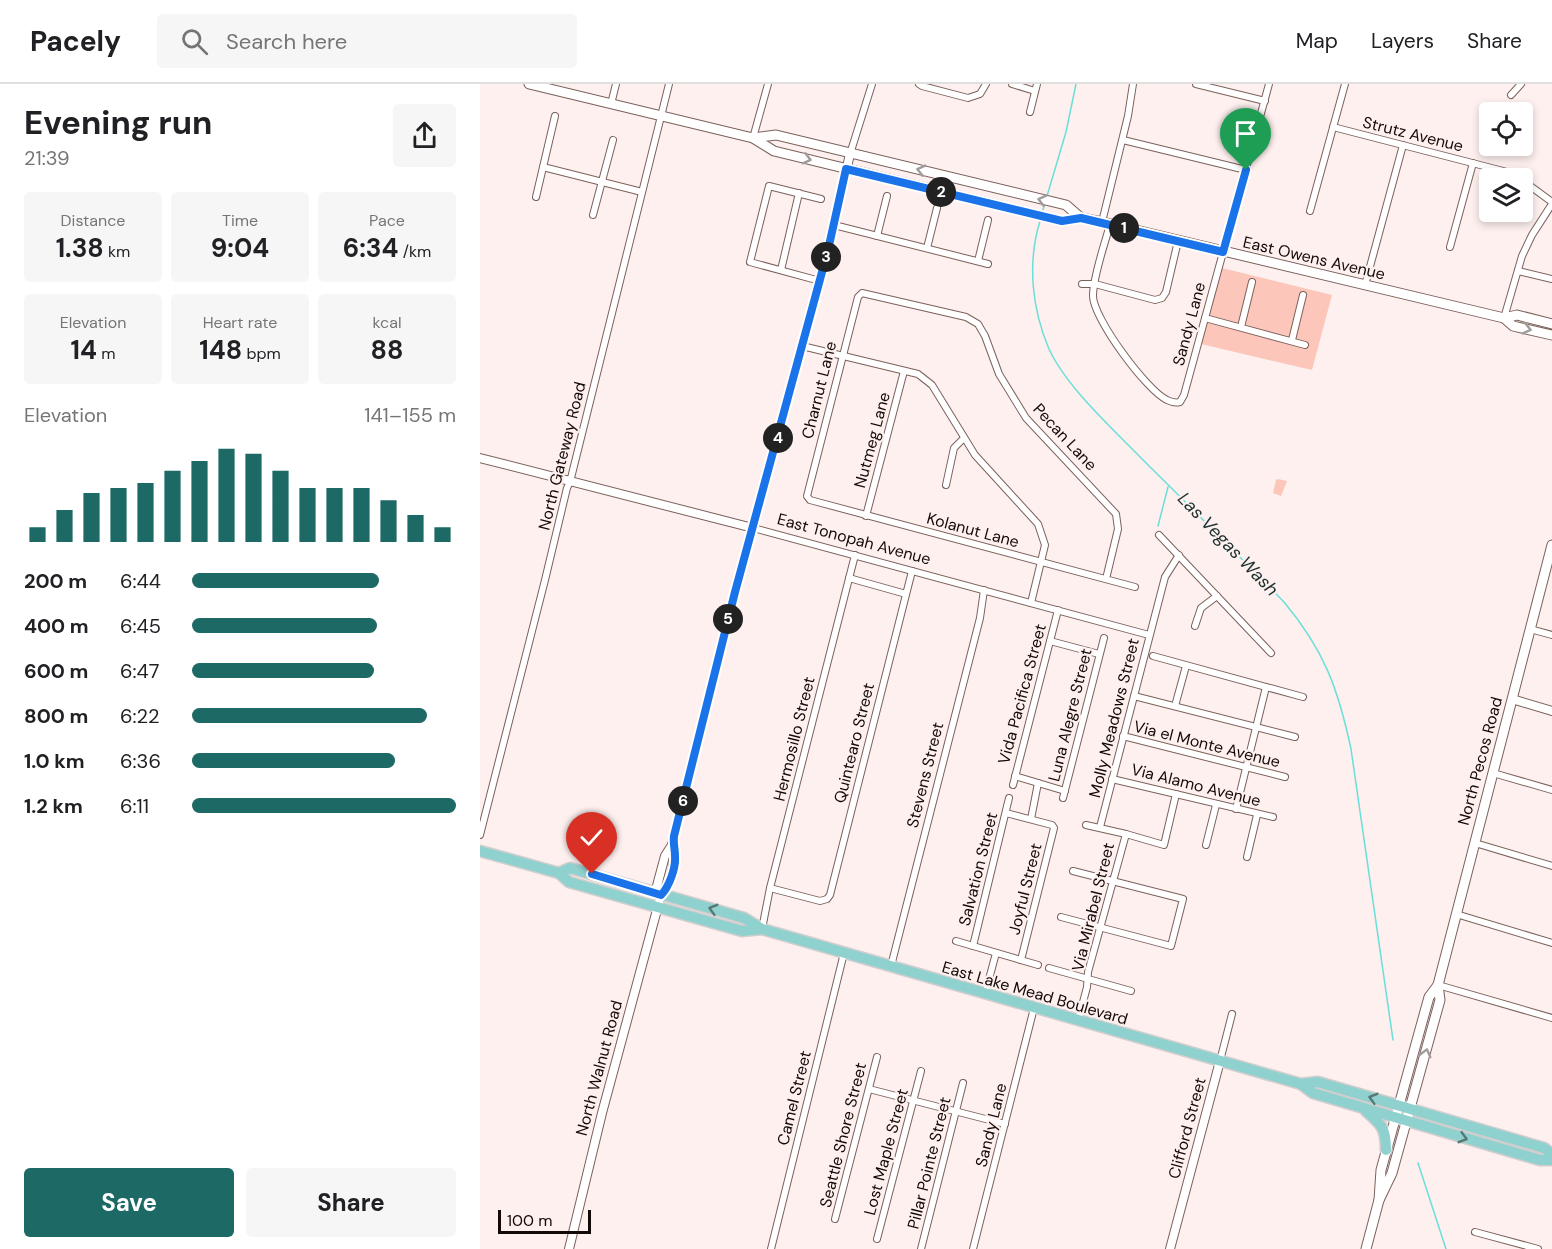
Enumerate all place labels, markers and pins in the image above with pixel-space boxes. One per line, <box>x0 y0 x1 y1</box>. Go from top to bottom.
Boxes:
pin <box>1220 108 1271 170</box>
pin: 2 <box>926 177 956 207</box>
pin: 1 <box>1109 213 1139 243</box>
pin: 3 <box>811 242 841 272</box>
pin: 4 <box>763 423 793 453</box>
pin: 5 <box>713 604 743 634</box>
pin: 6 <box>668 786 698 816</box>
pin <box>566 812 617 874</box>

